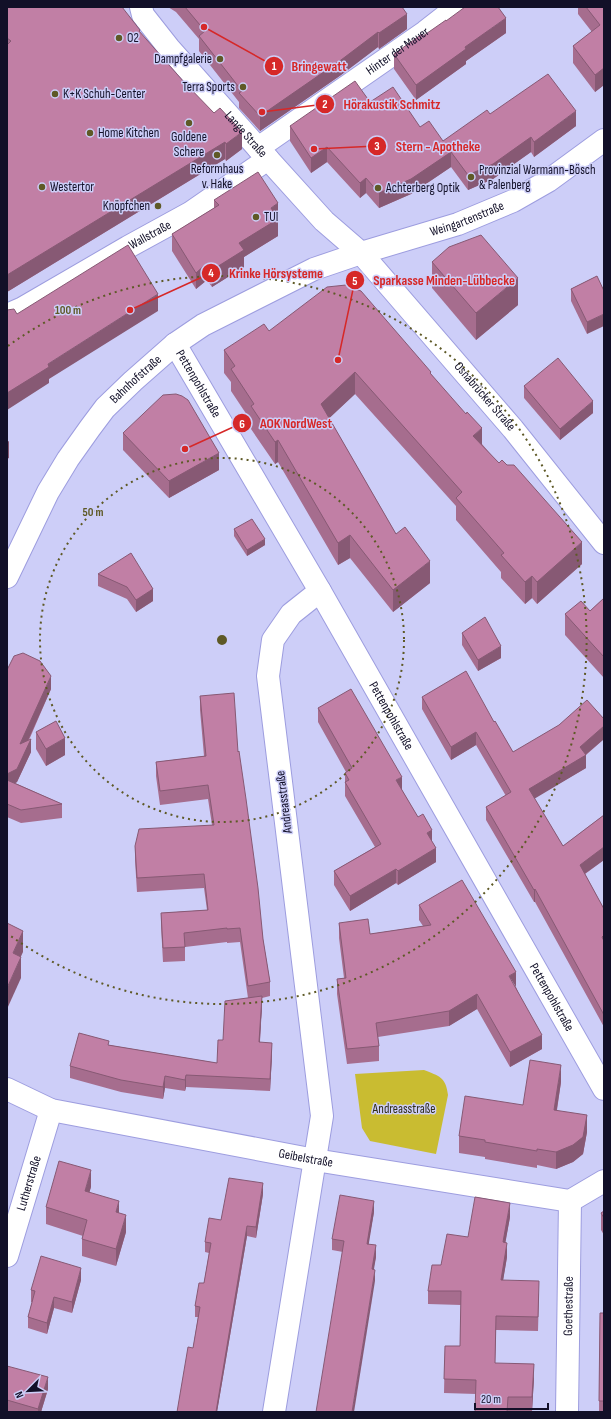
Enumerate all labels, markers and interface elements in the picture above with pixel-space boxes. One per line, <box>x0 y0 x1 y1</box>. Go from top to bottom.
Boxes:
street label: Hinter der Mauer <box>363 24 433 78</box>
place label: O2 <box>127 30 139 46</box>
marker: O2 <box>114 33 124 43</box>
place label: Dampfgalerie <box>154 51 212 67</box>
callout: Bringewatt <box>264 53 355 79</box>
marker: Dampfgalerie <box>215 54 225 64</box>
text: Bringewatt <box>291 58 347 75</box>
text: 1 <box>272 59 277 74</box>
place label: Terra Sports <box>182 79 235 95</box>
marker: Terra Sports <box>238 82 248 92</box>
place label: K+K Schuh-Center <box>63 86 146 102</box>
marker: K+K Schuh-Center <box>50 89 60 99</box>
callout: Hörakustik Schmitz <box>315 91 448 117</box>
text: Hörakustik Schmitz <box>344 96 441 113</box>
text: 2 <box>322 97 328 112</box>
street label: Lange Straße <box>221 108 271 161</box>
marker: Goldene Schere <box>184 118 194 128</box>
place label: Home Kitchen <box>98 125 159 141</box>
marker: Home Kitchen <box>85 128 95 138</box>
place label: Goldene Schere <box>171 129 207 160</box>
callout: Stern - Apotheke <box>367 133 488 159</box>
text: Stern - Apotheke <box>396 138 480 155</box>
text: 3 <box>374 139 380 154</box>
marker: Reformhaus v. Hake <box>212 150 222 160</box>
place label: Reformhaus v. Hake <box>191 161 244 192</box>
place label: Provinzial Warmann-Bösch & Palenberg <box>479 162 596 193</box>
marker: Provinzial Warmann-Bösch & Palenberg <box>466 172 476 182</box>
place label: Westertor <box>50 179 94 195</box>
place label: Achterberg Optik <box>385 180 460 196</box>
marker: Westertor <box>37 182 47 192</box>
marker: Achterberg Optik <box>373 183 383 193</box>
place label: Knöpfchen <box>103 198 150 214</box>
street label: Weingartenstraße <box>428 198 506 240</box>
marker: Knöpfchen <box>153 201 163 211</box>
place label: TUI <box>264 209 278 225</box>
marker: TUI <box>251 212 261 222</box>
street label: Wallstraße <box>126 217 174 253</box>
callout: Krinke Hörsysteme <box>201 260 331 286</box>
text: Krinke Hörsysteme <box>229 265 323 282</box>
text: 4 <box>208 266 214 281</box>
callout: Sparkasse Minden-Lübbecke <box>345 267 523 293</box>
text: Sparkasse Minden-Lübbecke <box>373 272 515 289</box>
text: 5 <box>352 274 358 289</box>
text: 100 m <box>55 303 81 318</box>
street label: Pettenpohlstraße <box>172 347 224 420</box>
street label: Bahnhofstraße <box>106 352 165 407</box>
street label: Osnabrücker Straße <box>451 359 519 434</box>
callout: AOK NordWest <box>232 410 340 436</box>
text: AOK NordWest <box>259 415 332 432</box>
text: 6 <box>239 417 245 432</box>
text: 50 m <box>83 505 103 520</box>
centre of rings <box>215 633 229 647</box>
street label: Pettenpohlstraße <box>365 679 417 753</box>
street label: Andreasstraße <box>272 770 296 835</box>
street label: Pettenpohlstraße <box>526 960 577 1034</box>
park label: Andreasstraße <box>372 1101 435 1117</box>
street label: Geibelstraße <box>277 1145 334 1171</box>
street label: Lutherstraße <box>13 1154 45 1213</box>
street label: Goethestraße <box>560 1276 577 1336</box>
north arrow <box>8 1371 48 1411</box>
scale bar <box>475 1385 548 1411</box>
text: N <box>12 1389 26 1400</box>
text: 20 m <box>481 1392 501 1407</box>

